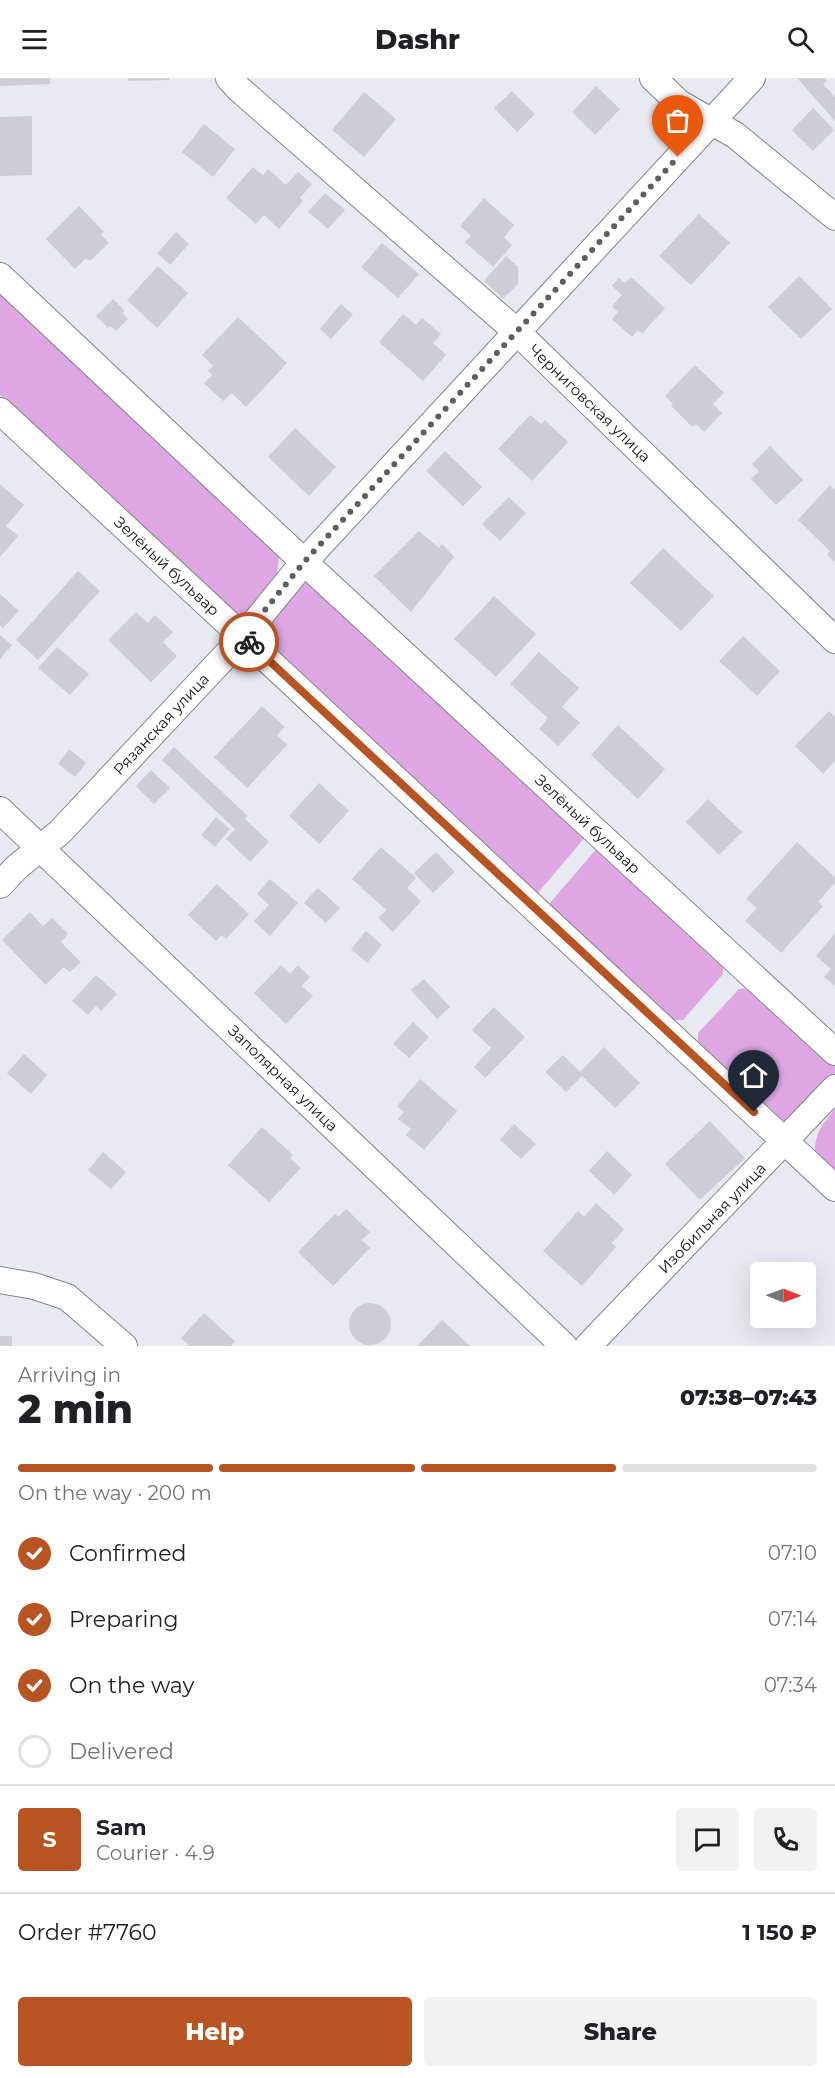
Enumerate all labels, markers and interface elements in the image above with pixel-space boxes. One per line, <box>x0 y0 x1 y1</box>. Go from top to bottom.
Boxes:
icon: menu <box>18 23 51 56</box>
text: Dashr <box>375 23 460 56</box>
icon: search <box>784 23 817 56</box>
pin <box>652 95 703 157</box>
icon: bag <box>661 104 694 137</box>
street label: Черниговская улица <box>525 340 655 466</box>
street label: Зелёный бульвар <box>110 512 224 620</box>
courier <box>219 612 279 672</box>
icon: bike <box>233 626 266 659</box>
street label: Рязанская улица <box>109 669 213 779</box>
street label: Зелёный бульвар <box>531 770 645 878</box>
street label: Заполярная улица <box>224 1021 342 1135</box>
pin <box>728 1050 779 1112</box>
icon: home <box>737 1059 770 1092</box>
street label: Изобильная улица <box>654 1159 770 1277</box>
north arrow <box>750 1262 816 1328</box>
map controls <box>750 1262 816 1328</box>
text: Arriving in <box>18 1363 121 1387</box>
text: 07:38–07:43 <box>680 1384 817 1411</box>
text: 2 min <box>18 1385 133 1433</box>
text: On the way · 200 m <box>18 1481 212 1505</box>
icon: check <box>18 1537 51 1570</box>
text: Confirmed <box>69 1540 186 1567</box>
text: 07:10 <box>768 1541 817 1565</box>
icon: check <box>18 1603 51 1636</box>
text: Preparing <box>69 1606 178 1633</box>
text: 07:14 <box>768 1607 817 1631</box>
icon: check <box>18 1669 51 1702</box>
text: On the way <box>69 1672 194 1699</box>
text: 07:34 <box>764 1673 817 1697</box>
text: Delivered <box>69 1738 174 1765</box>
button: chat <box>676 1808 739 1871</box>
button: phone <box>754 1808 817 1871</box>
text: Sam <box>96 1814 147 1841</box>
text: S <box>42 1826 57 1853</box>
text: Courier · 4.9 <box>96 1841 215 1865</box>
text: Order #7760 <box>18 1919 157 1946</box>
text: 1 150 ₽ <box>742 1919 817 1946</box>
button: Help <box>18 1997 412 2066</box>
button: Share <box>424 1997 817 2066</box>

